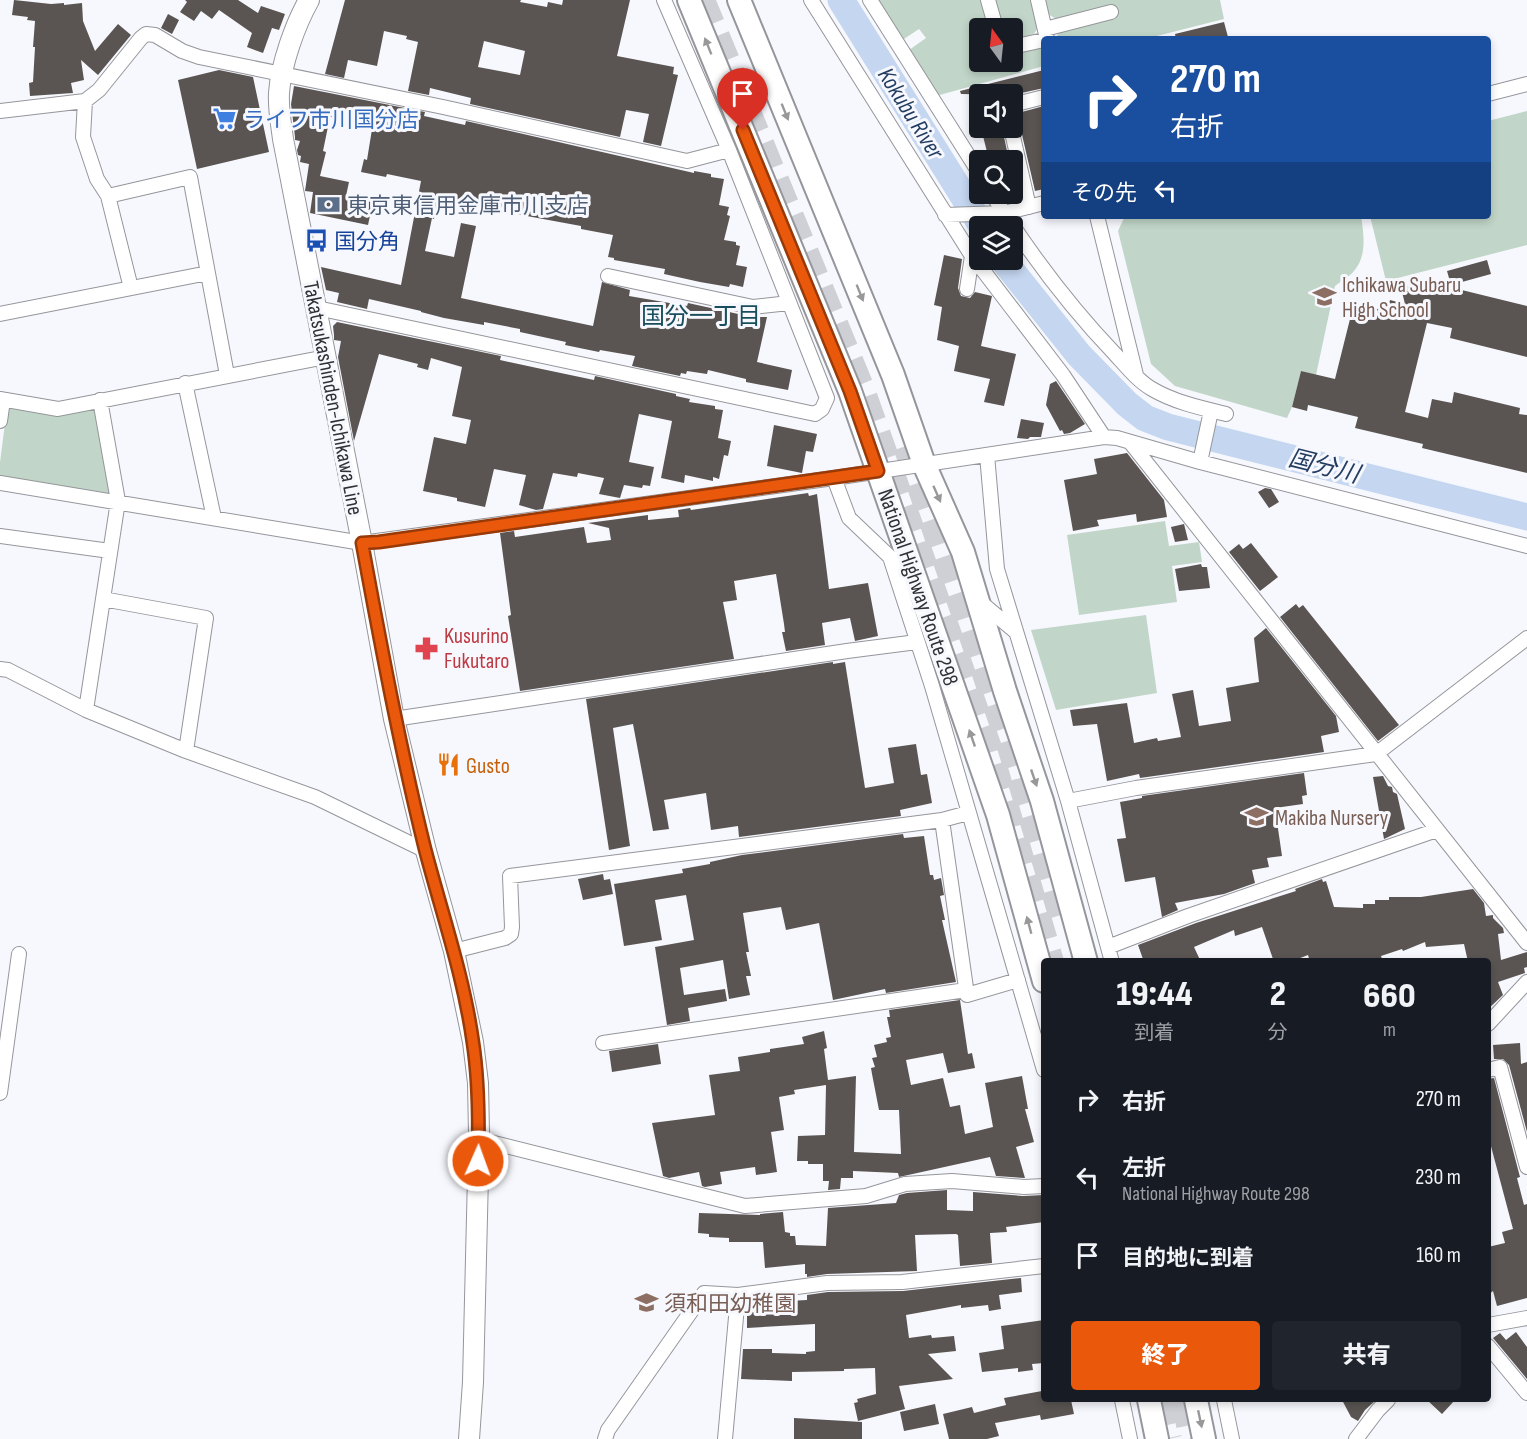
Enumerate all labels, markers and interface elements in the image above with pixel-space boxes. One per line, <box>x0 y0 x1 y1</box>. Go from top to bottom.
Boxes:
north arrow <box>969 18 1023 72</box>
map controls <box>969 18 1023 270</box>
one-way arrow <box>703 37 712 55</box>
text: 270 m <box>1170 54 1261 105</box>
icon: right <box>1071 60 1149 138</box>
water label: Kokubu River <box>871 62 951 165</box>
pin <box>717 68 768 130</box>
icon: arrive <box>726 77 759 110</box>
button: sound <box>969 84 1023 138</box>
one-way arrow <box>780 104 790 122</box>
supermarket icon: ライフ市川国分店 <box>212 106 238 132</box>
place label: ライフ市川国分店 <box>243 107 419 134</box>
text: 右折 <box>1170 112 1224 144</box>
button: search <box>969 150 1023 204</box>
icon: left <box>1149 174 1182 207</box>
text: その先 <box>1071 180 1137 207</box>
bank icon: 東京東信用金庫市川支店 <box>316 192 342 218</box>
place label: 東京東信用金庫市川支店 <box>347 193 589 220</box>
button: layers <box>969 216 1023 270</box>
bus stop icon: 国分角 <box>303 228 329 254</box>
place label: 国分角 <box>334 229 400 256</box>
place label: Ichikawa Subaru High School <box>1342 272 1461 324</box>
street label: Takatsukashinden-Ichikawa Line <box>297 279 368 518</box>
one-way arrow <box>855 284 865 302</box>
school or university icon: Ichikawa Subaru High School <box>1311 284 1337 310</box>
district label: 国分一丁目 <box>641 302 761 331</box>
water label: 国分川 <box>1285 444 1365 490</box>
street label: National Highway Route 298 <box>871 485 964 690</box>
one-way arrow <box>933 486 942 503</box>
place label: Kusurino Fukutaro <box>444 623 509 675</box>
pharmacy icon: Kusurino Fukutaro <box>413 635 439 661</box>
one-way arrow <box>967 729 976 747</box>
restaurant icon: Gusto <box>435 752 461 778</box>
place label: Gusto <box>466 753 510 780</box>
one-way arrow <box>1030 769 1040 787</box>
school or university icon: Makiba Nursery <box>1244 804 1270 830</box>
place label: Makiba Nursery <box>1275 805 1389 832</box>
one-way arrow <box>1023 915 1033 934</box>
text: 19:44 <box>1116 973 1192 1016</box>
text: 2 <box>1270 973 1286 1016</box>
text: 660 <box>1363 975 1416 1018</box>
text: m <box>1383 1018 1396 1042</box>
text: 到着 <box>1134 1021 1174 1045</box>
text: 分 <box>1268 1021 1288 1045</box>
icon: right <box>1071 1083 1104 1116</box>
text: 270 m <box>1416 1086 1461 1113</box>
text: 右折 <box>1122 1089 1166 1116</box>
position arrow <box>446 1129 510 1193</box>
text: 左折 <box>1122 1155 1166 1182</box>
icon: left <box>1071 1161 1104 1194</box>
text: 230 m <box>1415 1164 1461 1191</box>
text: National Highway Route 298 <box>1122 1182 1310 1206</box>
icon: arrive <box>1071 1239 1104 1272</box>
text: 160 m <box>1416 1242 1461 1269</box>
text: 目的地に到着 <box>1122 1245 1254 1272</box>
school or university icon: 須和田幼稚園 <box>633 1290 659 1316</box>
place label: 須和田幼稚園 <box>664 1291 796 1318</box>
button: 終了 <box>1071 1321 1260 1390</box>
button: 共有 <box>1272 1321 1461 1390</box>
one-way arrow <box>1196 1410 1205 1429</box>

